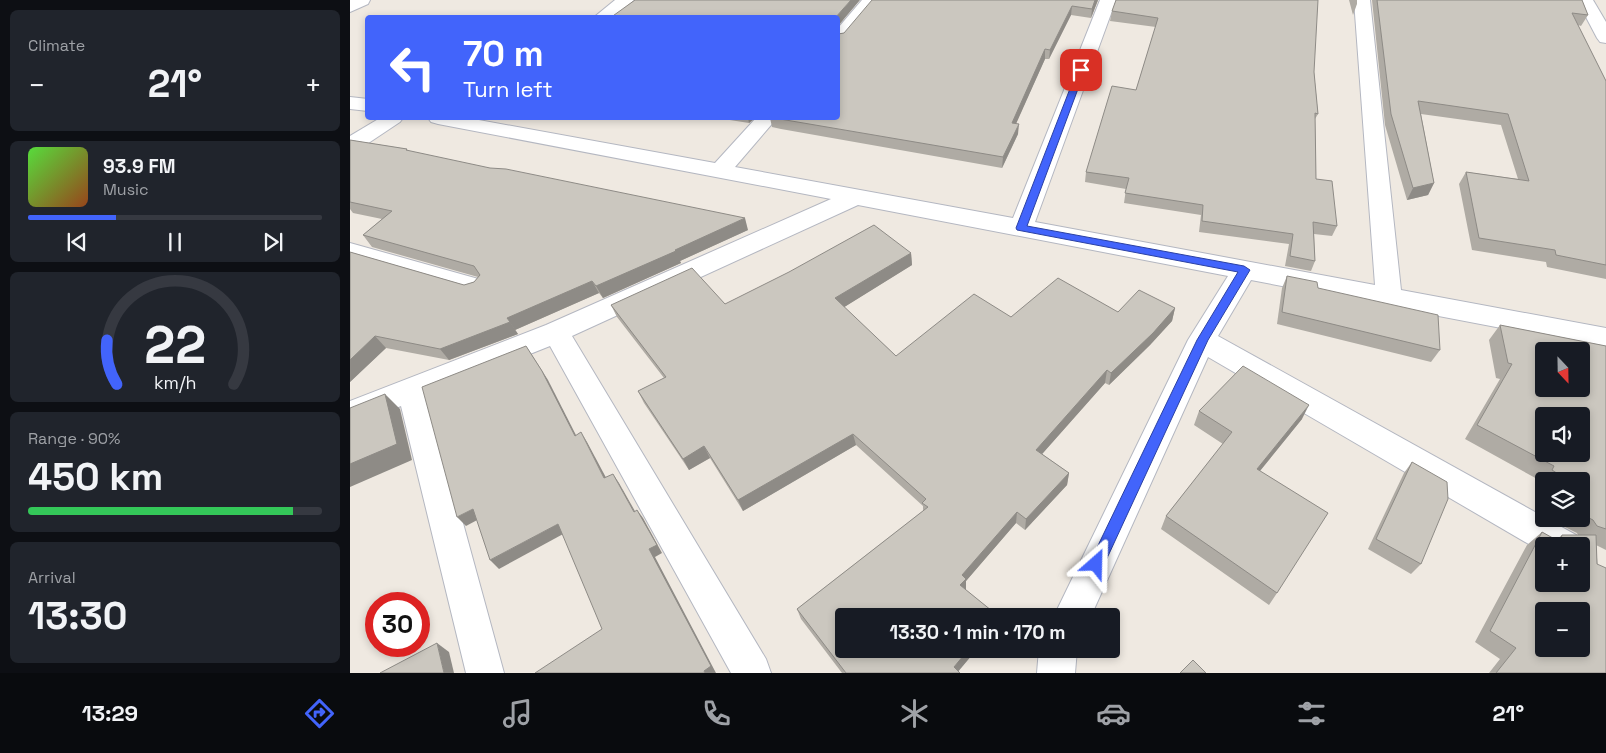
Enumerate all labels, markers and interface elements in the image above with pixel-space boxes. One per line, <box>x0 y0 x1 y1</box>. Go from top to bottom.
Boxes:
text: 70 m <box>463 32 544 76</box>
text: Climate <box>28 35 85 56</box>
icon: left <box>380 35 445 100</box>
pin <box>1060 49 1102 91</box>
icon: arrive <box>1067 56 1095 84</box>
text: 21° <box>148 60 202 108</box>
text: − <box>28 67 45 103</box>
text: + <box>305 67 322 103</box>
text: Turn left <box>463 75 553 103</box>
text: 93.9 FM <box>103 154 175 179</box>
text: Music <box>103 179 149 200</box>
icon: previous <box>63 228 91 256</box>
icon: pause <box>161 228 189 256</box>
icon: next <box>259 228 287 256</box>
text: 22 <box>144 312 206 378</box>
north arrow <box>1535 342 1590 398</box>
map controls <box>1535 342 1590 657</box>
text: km/h <box>154 371 196 394</box>
button: sound <box>1535 407 1590 462</box>
text: Range · 90% <box>28 428 120 449</box>
text: 450 km <box>28 453 163 501</box>
button: layers <box>1535 472 1590 527</box>
position arrow <box>1069 537 1121 589</box>
button: + <box>1535 537 1590 592</box>
text: Arrival <box>28 567 76 588</box>
text: 13:30 <box>28 592 127 640</box>
speed limit sign: 30 <box>365 592 430 657</box>
button: − <box>1535 602 1590 657</box>
text: 13:30 · 1 min · 170 m <box>889 620 1066 645</box>
icon: directions <box>302 696 337 731</box>
icon: music <box>500 696 535 731</box>
icon: phone <box>699 696 734 731</box>
icon: climate <box>897 696 932 731</box>
icon: car <box>1096 696 1131 731</box>
icon: filters <box>1294 696 1329 731</box>
text: 13:29 <box>82 699 138 727</box>
text: 21° <box>1492 699 1524 727</box>

